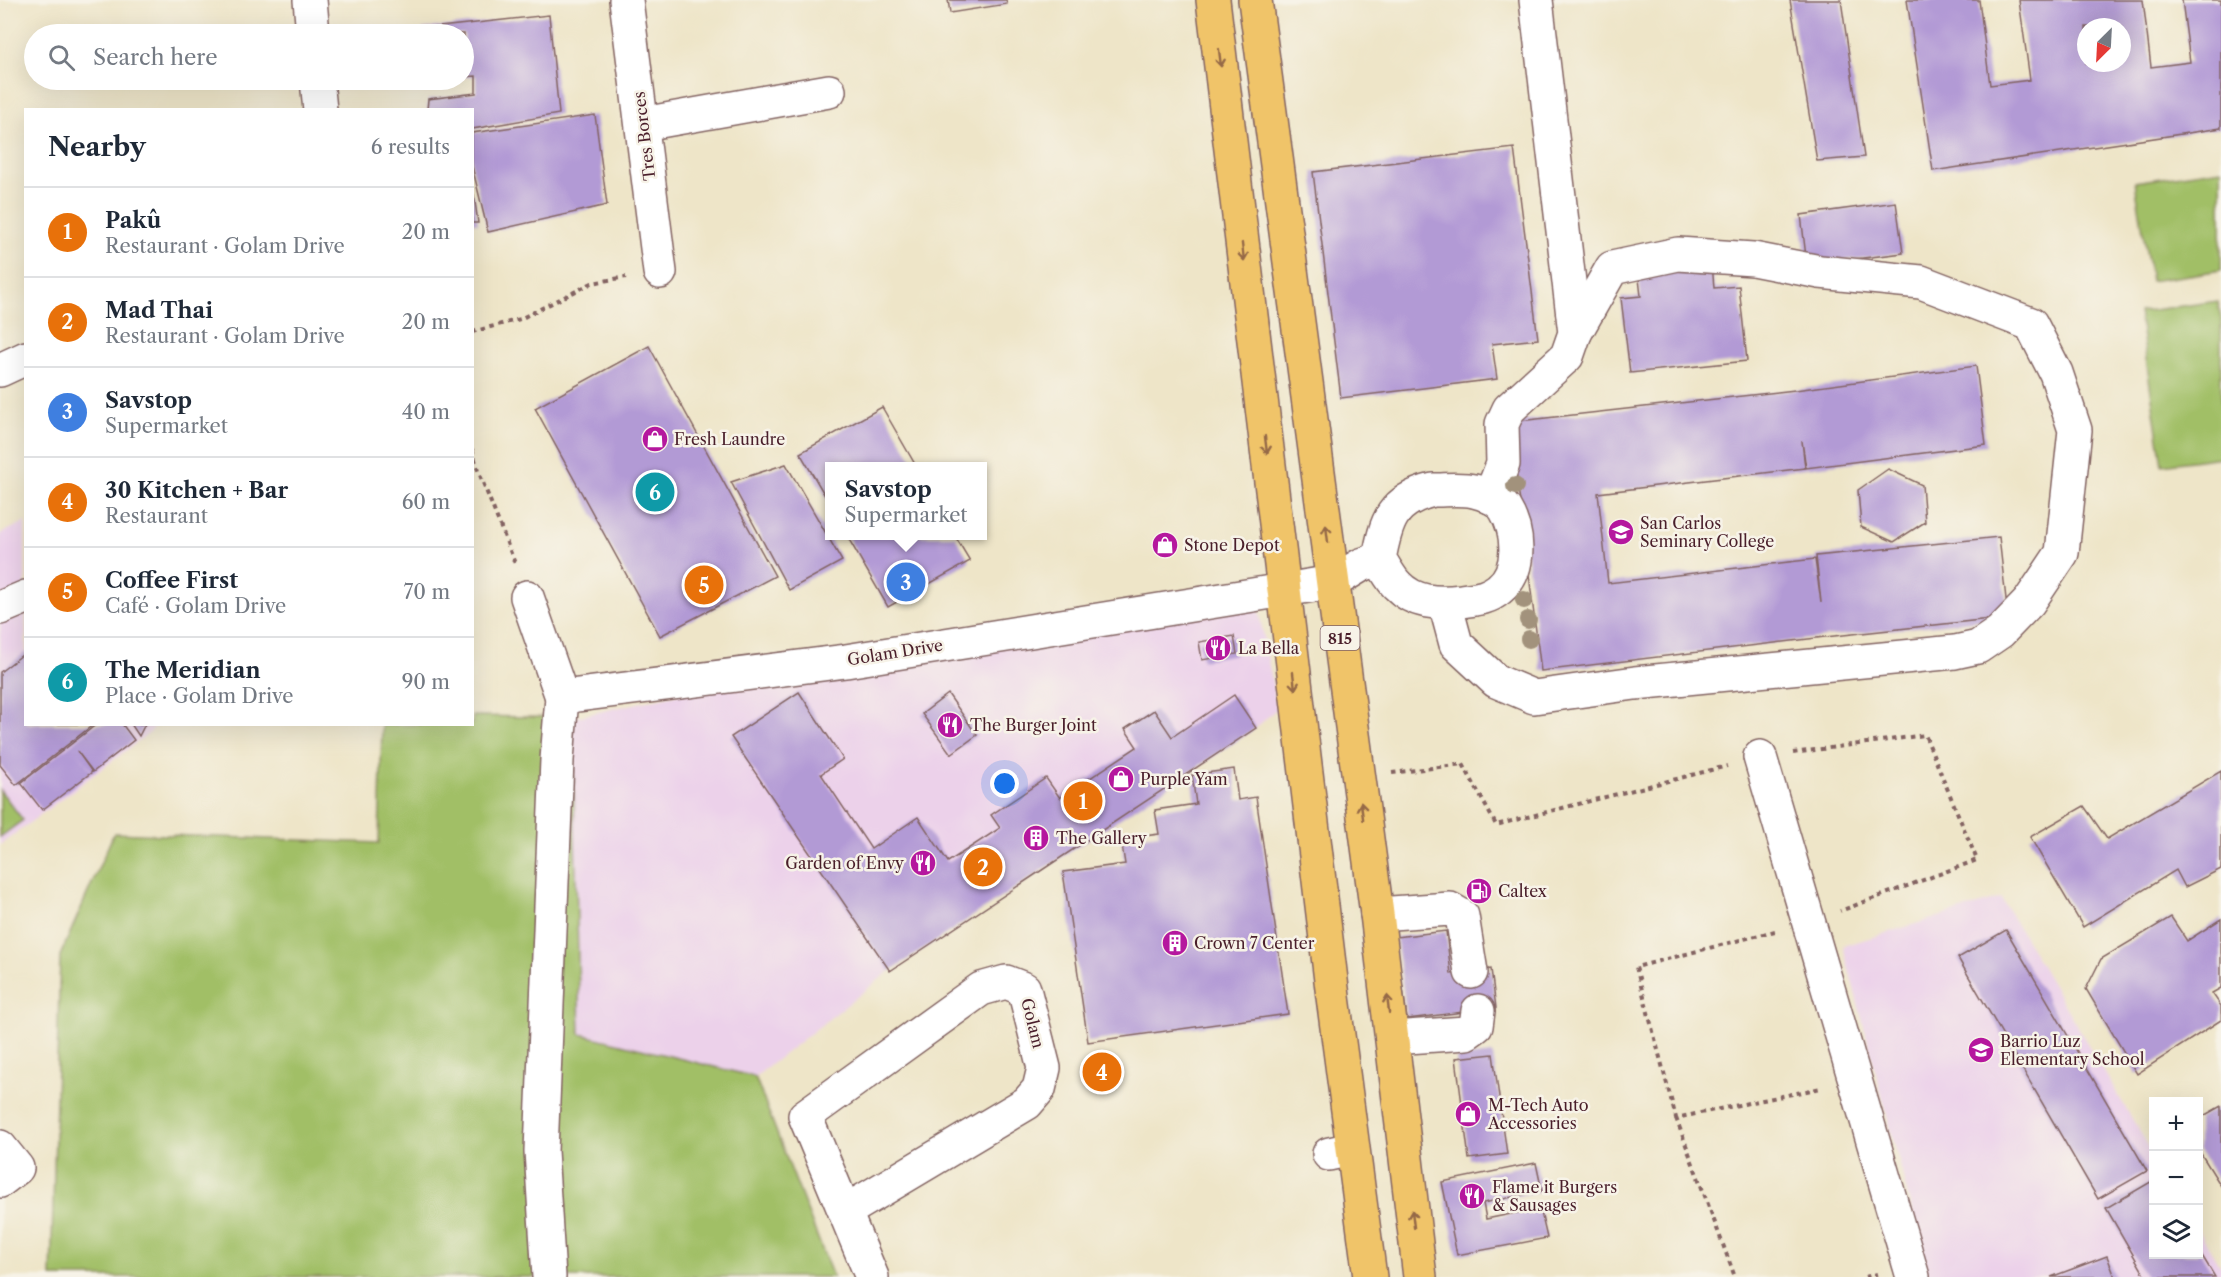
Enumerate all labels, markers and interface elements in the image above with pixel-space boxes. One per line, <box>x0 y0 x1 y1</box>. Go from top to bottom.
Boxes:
north arrow <box>2077 18 2131 72</box>
search box <box>24 24 474 90</box>
icon: search <box>45 41 78 74</box>
text: Search here <box>93 44 218 71</box>
one-way arrow <box>1214 48 1225 68</box>
street label: Tres Borces <box>629 90 659 182</box>
text: Nearby <box>48 131 146 163</box>
text: 6 results <box>371 135 450 159</box>
text: Pakû <box>105 207 161 234</box>
text: 1 <box>63 220 72 244</box>
text: 20 m <box>402 220 450 244</box>
text: Restaurant · Golam Drive <box>105 234 345 258</box>
one-way arrow <box>1238 241 1249 261</box>
text: Mad Thai <box>105 297 213 324</box>
text: 2 <box>62 310 73 334</box>
text: 20 m <box>402 310 450 334</box>
text: Restaurant · Golam Drive <box>105 324 345 348</box>
text: Savstop <box>105 387 192 414</box>
text: 3 <box>62 400 73 424</box>
text: 40 m <box>402 400 450 424</box>
text: Supermarket <box>105 414 228 438</box>
shop icon: Fresh Laundre <box>640 424 670 454</box>
place label: Fresh Laundre <box>674 429 785 449</box>
one-way arrow <box>1261 435 1272 455</box>
popup <box>825 462 987 540</box>
pin: 6 <box>636 470 674 514</box>
text: Savstop <box>845 476 932 503</box>
text: 30 Kitchen + Bar <box>105 477 288 504</box>
text: 4 <box>62 490 73 514</box>
text: 60 m <box>402 490 450 514</box>
text: Supermarket <box>845 503 967 527</box>
text: Restaurant <box>105 504 208 528</box>
place label: San Carlos Seminary College <box>1640 513 1774 551</box>
school or university icon: San Carlos Seminary College <box>1606 517 1636 547</box>
one-way arrow <box>1321 525 1332 545</box>
shop icon: Stone Depot <box>1150 530 1180 560</box>
place label: Stone Depot <box>1184 535 1280 555</box>
pin: 3 <box>886 560 926 604</box>
pin: 5 <box>684 562 724 608</box>
text: Coffee First <box>105 567 238 594</box>
text: 5 <box>62 580 73 604</box>
text: 70 m <box>404 580 450 604</box>
text: Café · Golam Drive <box>105 594 286 618</box>
road number: 815 <box>1320 626 1360 650</box>
restaurant icon: La Bella <box>1203 633 1233 663</box>
street label: Golam Drive <box>846 635 944 669</box>
place label: La Bella <box>1238 638 1300 658</box>
text: The Meridian <box>105 657 261 684</box>
text: 6 <box>62 670 73 694</box>
text: 90 m <box>402 670 450 694</box>
one-way arrow <box>1289 670 1300 690</box>
text: Place · Golam Drive <box>105 684 293 708</box>
restaurant icon: The Burger Joint <box>935 710 965 740</box>
place label: The Burger Joint <box>970 715 1097 735</box>
shop icon: Purple Yam <box>1106 764 1136 794</box>
your location <box>990 769 1019 798</box>
place label: Purple Yam <box>1140 769 1228 789</box>
pin: 1 <box>1064 778 1102 824</box>
one-way arrow <box>1357 802 1368 821</box>
building icon: The Gallery <box>1021 823 1051 853</box>
place label: The Gallery <box>1056 828 1148 848</box>
pin: 2 <box>964 844 1002 890</box>
restaurant icon: Garden of Envy <box>908 848 938 878</box>
place label: Garden of Envy <box>785 853 905 873</box>
fuel station icon: Caltex <box>1464 876 1494 906</box>
place label: Caltex <box>1498 881 1547 901</box>
building icon: Crown 7 Center <box>1160 928 1190 958</box>
place label: Crown 7 Center <box>1194 933 1315 953</box>
one-way arrow <box>1382 995 1393 1015</box>
street label: Golam <box>1017 996 1049 1050</box>
place label: Barrio Luz Elementary School <box>2000 1031 2145 1069</box>
school or university icon: Barrio Luz Elementary School <box>1966 1035 1996 1065</box>
pin: 4 <box>1082 1050 1122 1094</box>
place label: M-Tech Auto Accessories <box>1487 1095 1589 1133</box>
map controls <box>2149 1097 2203 1259</box>
button: + <box>2149 1097 2203 1151</box>
shop icon: M-Tech Auto Accessories <box>1453 1099 1483 1129</box>
button: − <box>2149 1151 2203 1205</box>
place label: Flame it Burgers & Sausages <box>1492 1177 1617 1215</box>
restaurant icon: Flame it Burgers & Sausages <box>1457 1181 1487 1211</box>
button: layers <box>2149 1205 2203 1259</box>
one-way arrow <box>1407 1209 1418 1229</box>

